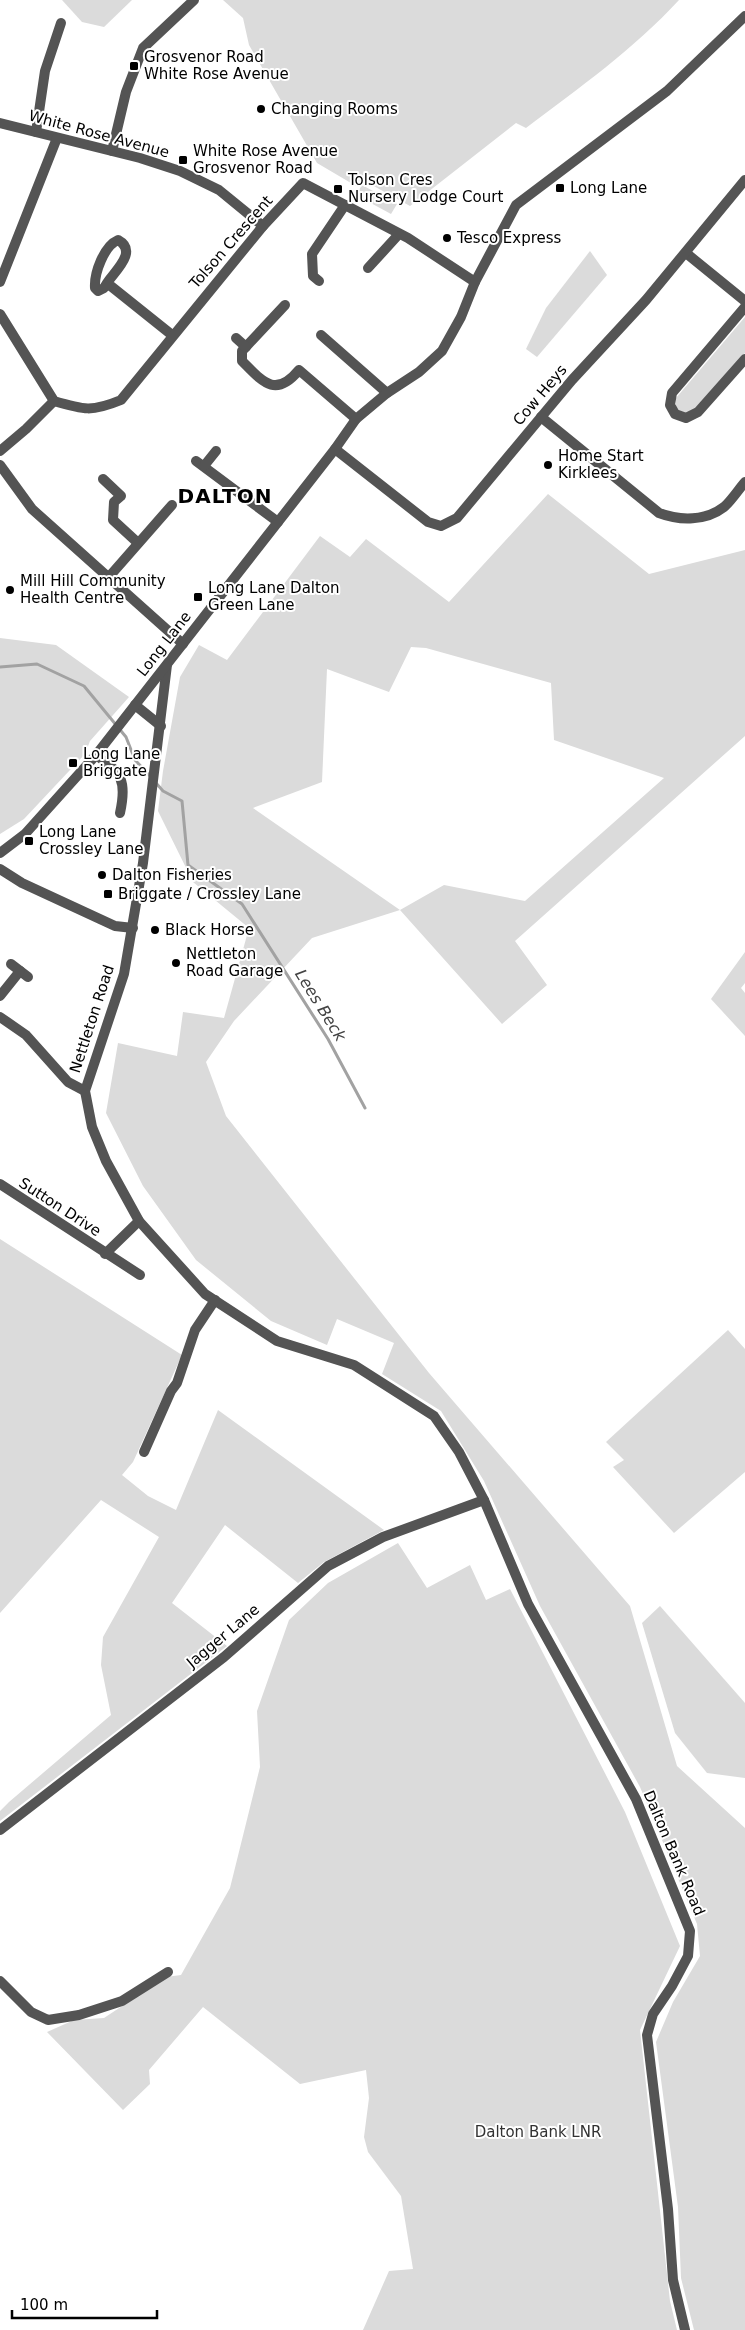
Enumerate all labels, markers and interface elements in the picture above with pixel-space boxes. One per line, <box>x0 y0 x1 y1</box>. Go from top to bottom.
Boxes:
place label: Grosvenor Road White Rose Avenue <box>144 48 289 83</box>
marker: Grosvenor Road White Rose Avenue <box>128 60 140 72</box>
place label: Changing Rooms <box>271 100 398 118</box>
marker: Changing Rooms <box>255 103 267 115</box>
street label: White Rose Avenue <box>27 107 171 161</box>
place label: White Rose Avenue Grosvenor Road <box>193 142 338 177</box>
marker: White Rose Avenue Grosvenor Road <box>177 154 189 166</box>
place label: Tolson Cres Nursery Lodge Court <box>347 171 503 206</box>
place label: Long Lane <box>570 179 647 197</box>
marker: Long Lane <box>554 182 566 194</box>
marker: Tolson Cres Nursery Lodge Court <box>332 183 344 195</box>
street label: Tolson Crescent <box>185 192 276 293</box>
place label: Tesco Express <box>456 229 562 247</box>
marker: Tesco Express <box>441 232 453 244</box>
street label: Cow Heys <box>509 361 571 429</box>
place label: Home Start Kirklees <box>558 447 644 482</box>
marker: Home Start Kirklees <box>542 459 554 471</box>
district label: DALTON <box>178 484 272 508</box>
place label: Mill Hill Community Health Centre <box>20 572 166 607</box>
place label: Long Lane Dalton Green Lane <box>208 579 340 614</box>
marker: Mill Hill Community Health Centre <box>4 584 16 596</box>
marker: Long Lane Dalton Green Lane <box>192 591 204 603</box>
street label: Long Lane <box>133 608 195 680</box>
place label: Long Lane Briggate <box>83 745 160 780</box>
marker: Long Lane Briggate <box>67 757 79 769</box>
place label: Long Lane Crossley Lane <box>39 823 143 858</box>
marker: Long Lane Crossley Lane <box>23 835 35 847</box>
place label: Dalton Fisheries <box>112 866 232 884</box>
marker: Dalton Fisheries <box>96 869 108 881</box>
place label: Briggate / Crossley Lane <box>118 885 301 903</box>
marker: Briggate / Crossley Lane <box>102 888 114 900</box>
place label: Black Horse <box>165 921 254 939</box>
marker: Black Horse <box>149 924 161 936</box>
place label: Nettleton Road Garage <box>186 945 283 980</box>
marker: Nettleton Road Garage <box>170 957 182 969</box>
street label: Nettleton Road <box>66 963 118 1075</box>
water label: Lees Beck <box>291 966 350 1045</box>
street label: Sutton Drive <box>16 1174 104 1240</box>
street label: Jagger Lane <box>182 1600 263 1672</box>
street label: Dalton Bank Road <box>639 1788 709 1918</box>
park label: Dalton Bank LNR <box>475 2123 601 2141</box>
scale bar <box>12 2288 158 2320</box>
text: 100 m <box>20 2296 68 2314</box>

